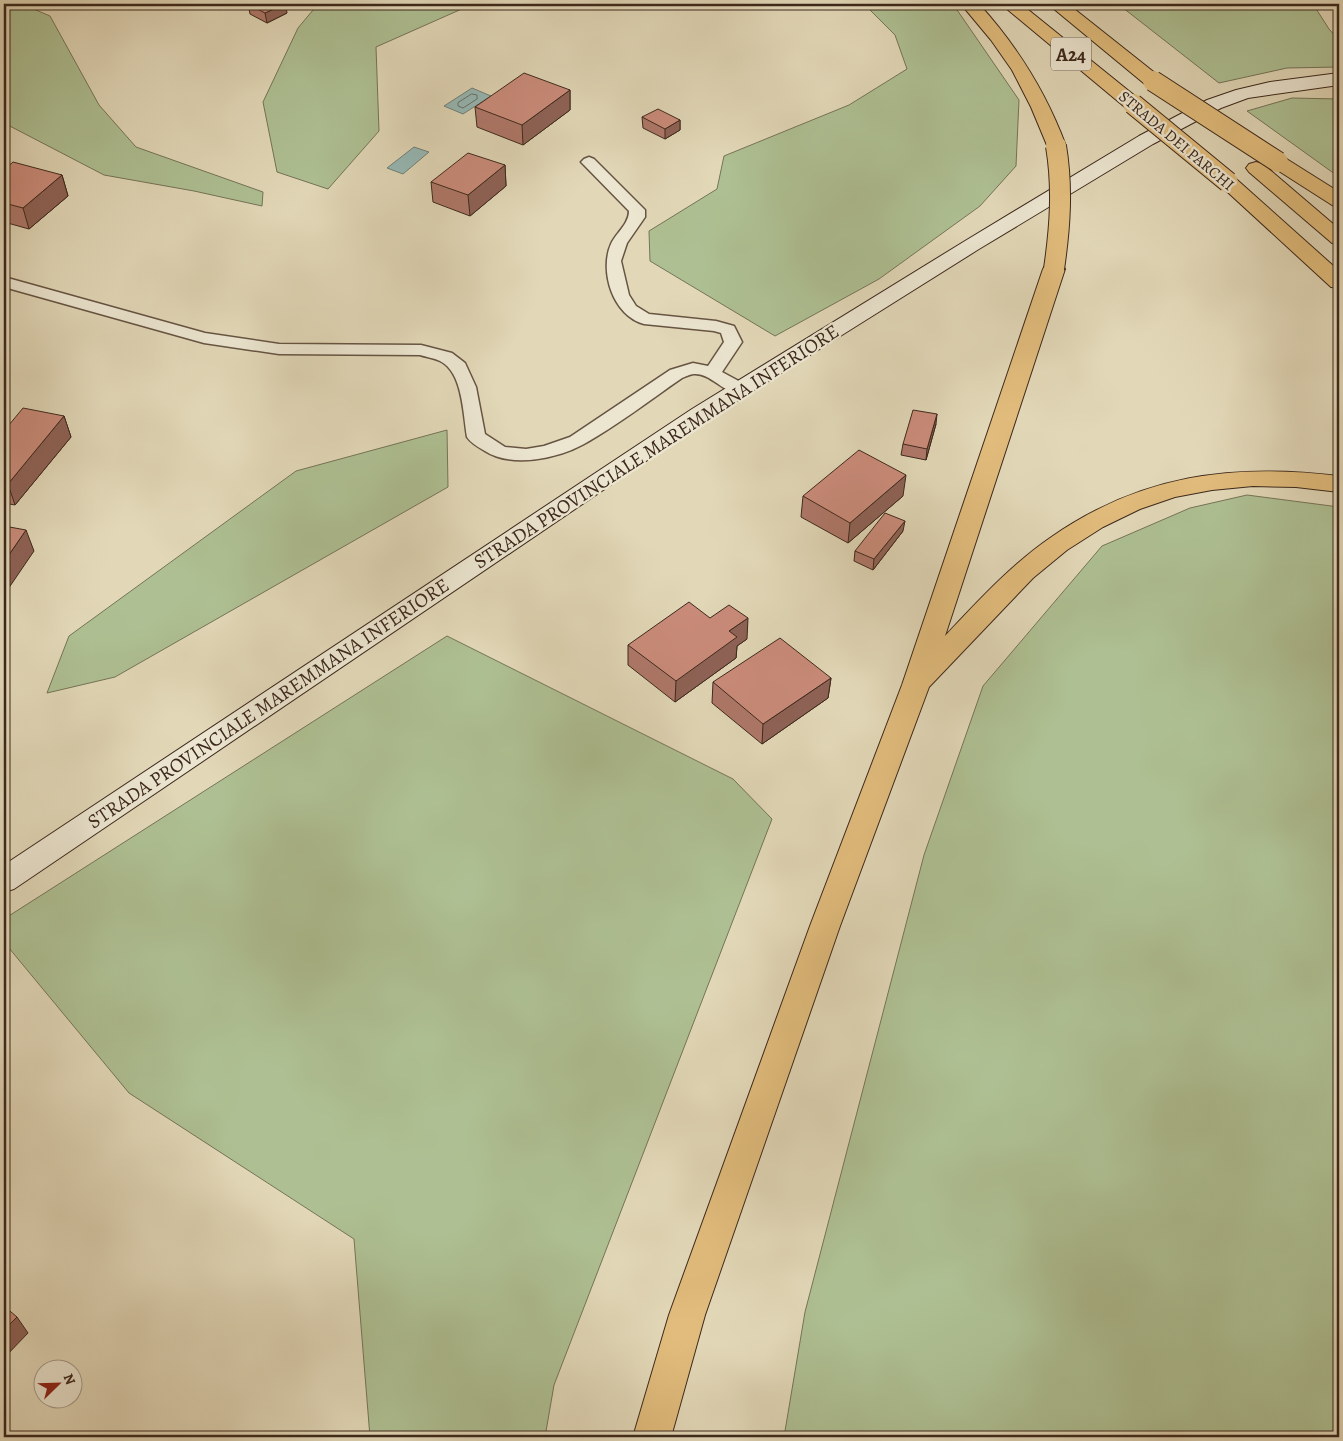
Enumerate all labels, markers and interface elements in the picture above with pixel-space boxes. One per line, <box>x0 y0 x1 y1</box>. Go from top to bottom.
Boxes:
road number: A24 <box>1051 38 1091 70</box>
street label: STRADA DEI PARCHI <box>1114 86 1239 196</box>
street label: STRADA PROVINCIALE MAREMMANA INFERIORE <box>468 318 844 575</box>
street label: STRADA PROVINCIALE MAREMMANA INFERIORE <box>82 572 454 835</box>
north arrow <box>32 1358 82 1408</box>
text: N <box>59 1371 80 1388</box>

